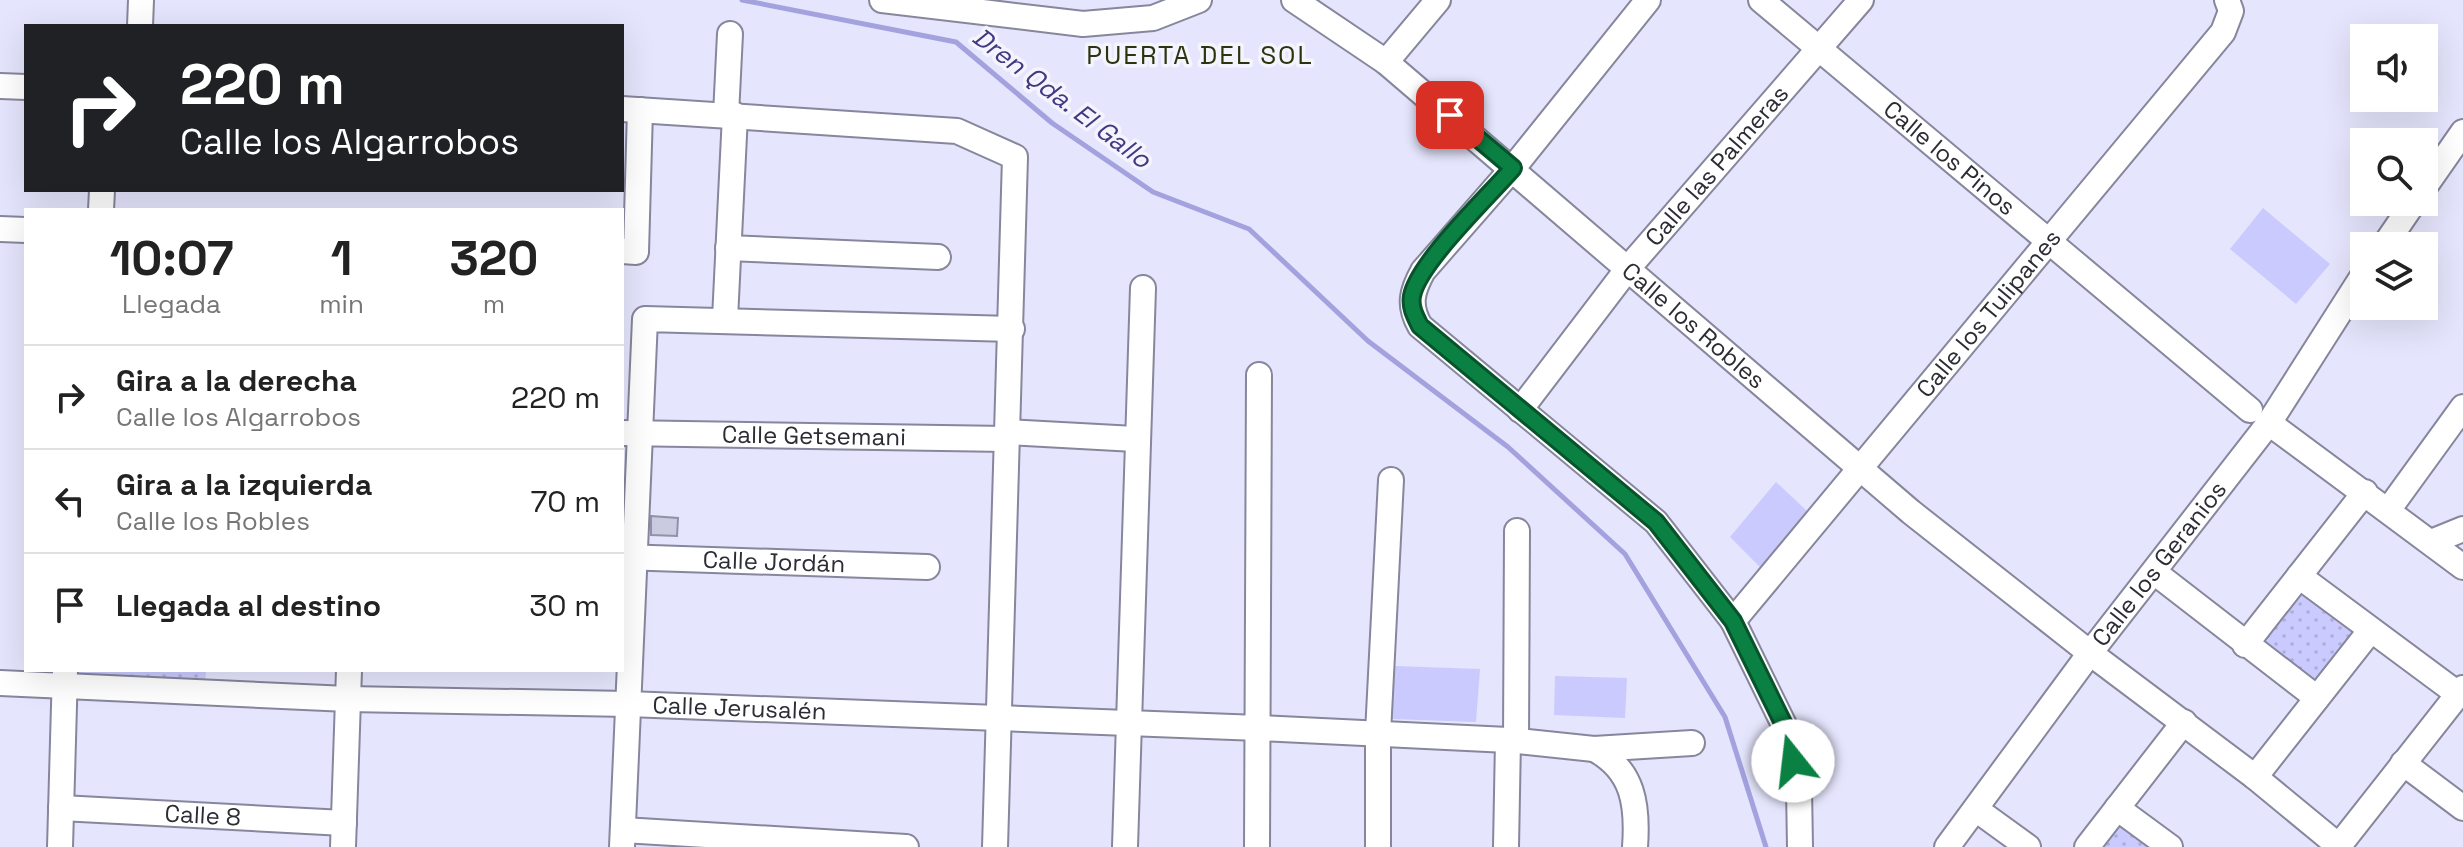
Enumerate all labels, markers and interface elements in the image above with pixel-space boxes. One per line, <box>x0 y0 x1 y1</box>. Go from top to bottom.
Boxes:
water label: Dren Qda. El Gallo <box>966 20 1159 177</box>
map controls <box>2350 24 2438 320</box>
button: sound <box>2350 24 2438 112</box>
district label: PUERTA DEL SOL <box>1086 38 1314 72</box>
text: 220 m <box>180 49 345 120</box>
icon: right <box>48 56 152 160</box>
street label: Calle las Palmeras <box>1638 78 1795 252</box>
pin <box>1416 81 1484 149</box>
icon: arrive <box>1428 93 1472 137</box>
street label: Calle los Pinos <box>1877 93 2022 222</box>
text: Calle los Algarrobos <box>180 119 519 165</box>
button: search <box>2350 128 2438 216</box>
street label: Calle los Tulipanes <box>1909 223 2067 404</box>
text: 10:07 <box>110 228 234 289</box>
text: 1 <box>331 228 352 289</box>
text: 320 <box>449 228 538 289</box>
button: layers <box>2350 232 2438 320</box>
street label: Calle los Robles <box>1616 255 1772 395</box>
text: Llegada <box>122 287 221 321</box>
text: min <box>319 287 364 321</box>
text: m <box>483 287 505 321</box>
text: Gira a la derecha <box>116 361 357 400</box>
icon: right <box>48 375 92 419</box>
text: 220 m <box>511 378 600 417</box>
text: Calle los Algarrobos <box>116 400 361 434</box>
street label: Calle Getsemani <box>722 419 906 452</box>
text: Gira a la izquierda <box>116 465 372 504</box>
street label: Calle los Geranios <box>2085 474 2233 653</box>
icon: left <box>48 479 92 523</box>
text: 70 m <box>531 482 600 521</box>
text: Calle los Robles <box>116 504 310 538</box>
street label: Calle Jordán <box>702 544 846 579</box>
icon: arrive <box>48 583 92 627</box>
text: Llegada al destino <box>116 586 381 625</box>
text: 30 m <box>529 586 600 625</box>
street label: Calle Jerusalén <box>652 689 827 727</box>
position arrow <box>1751 719 1835 803</box>
street label: Calle 8 <box>164 798 242 833</box>

